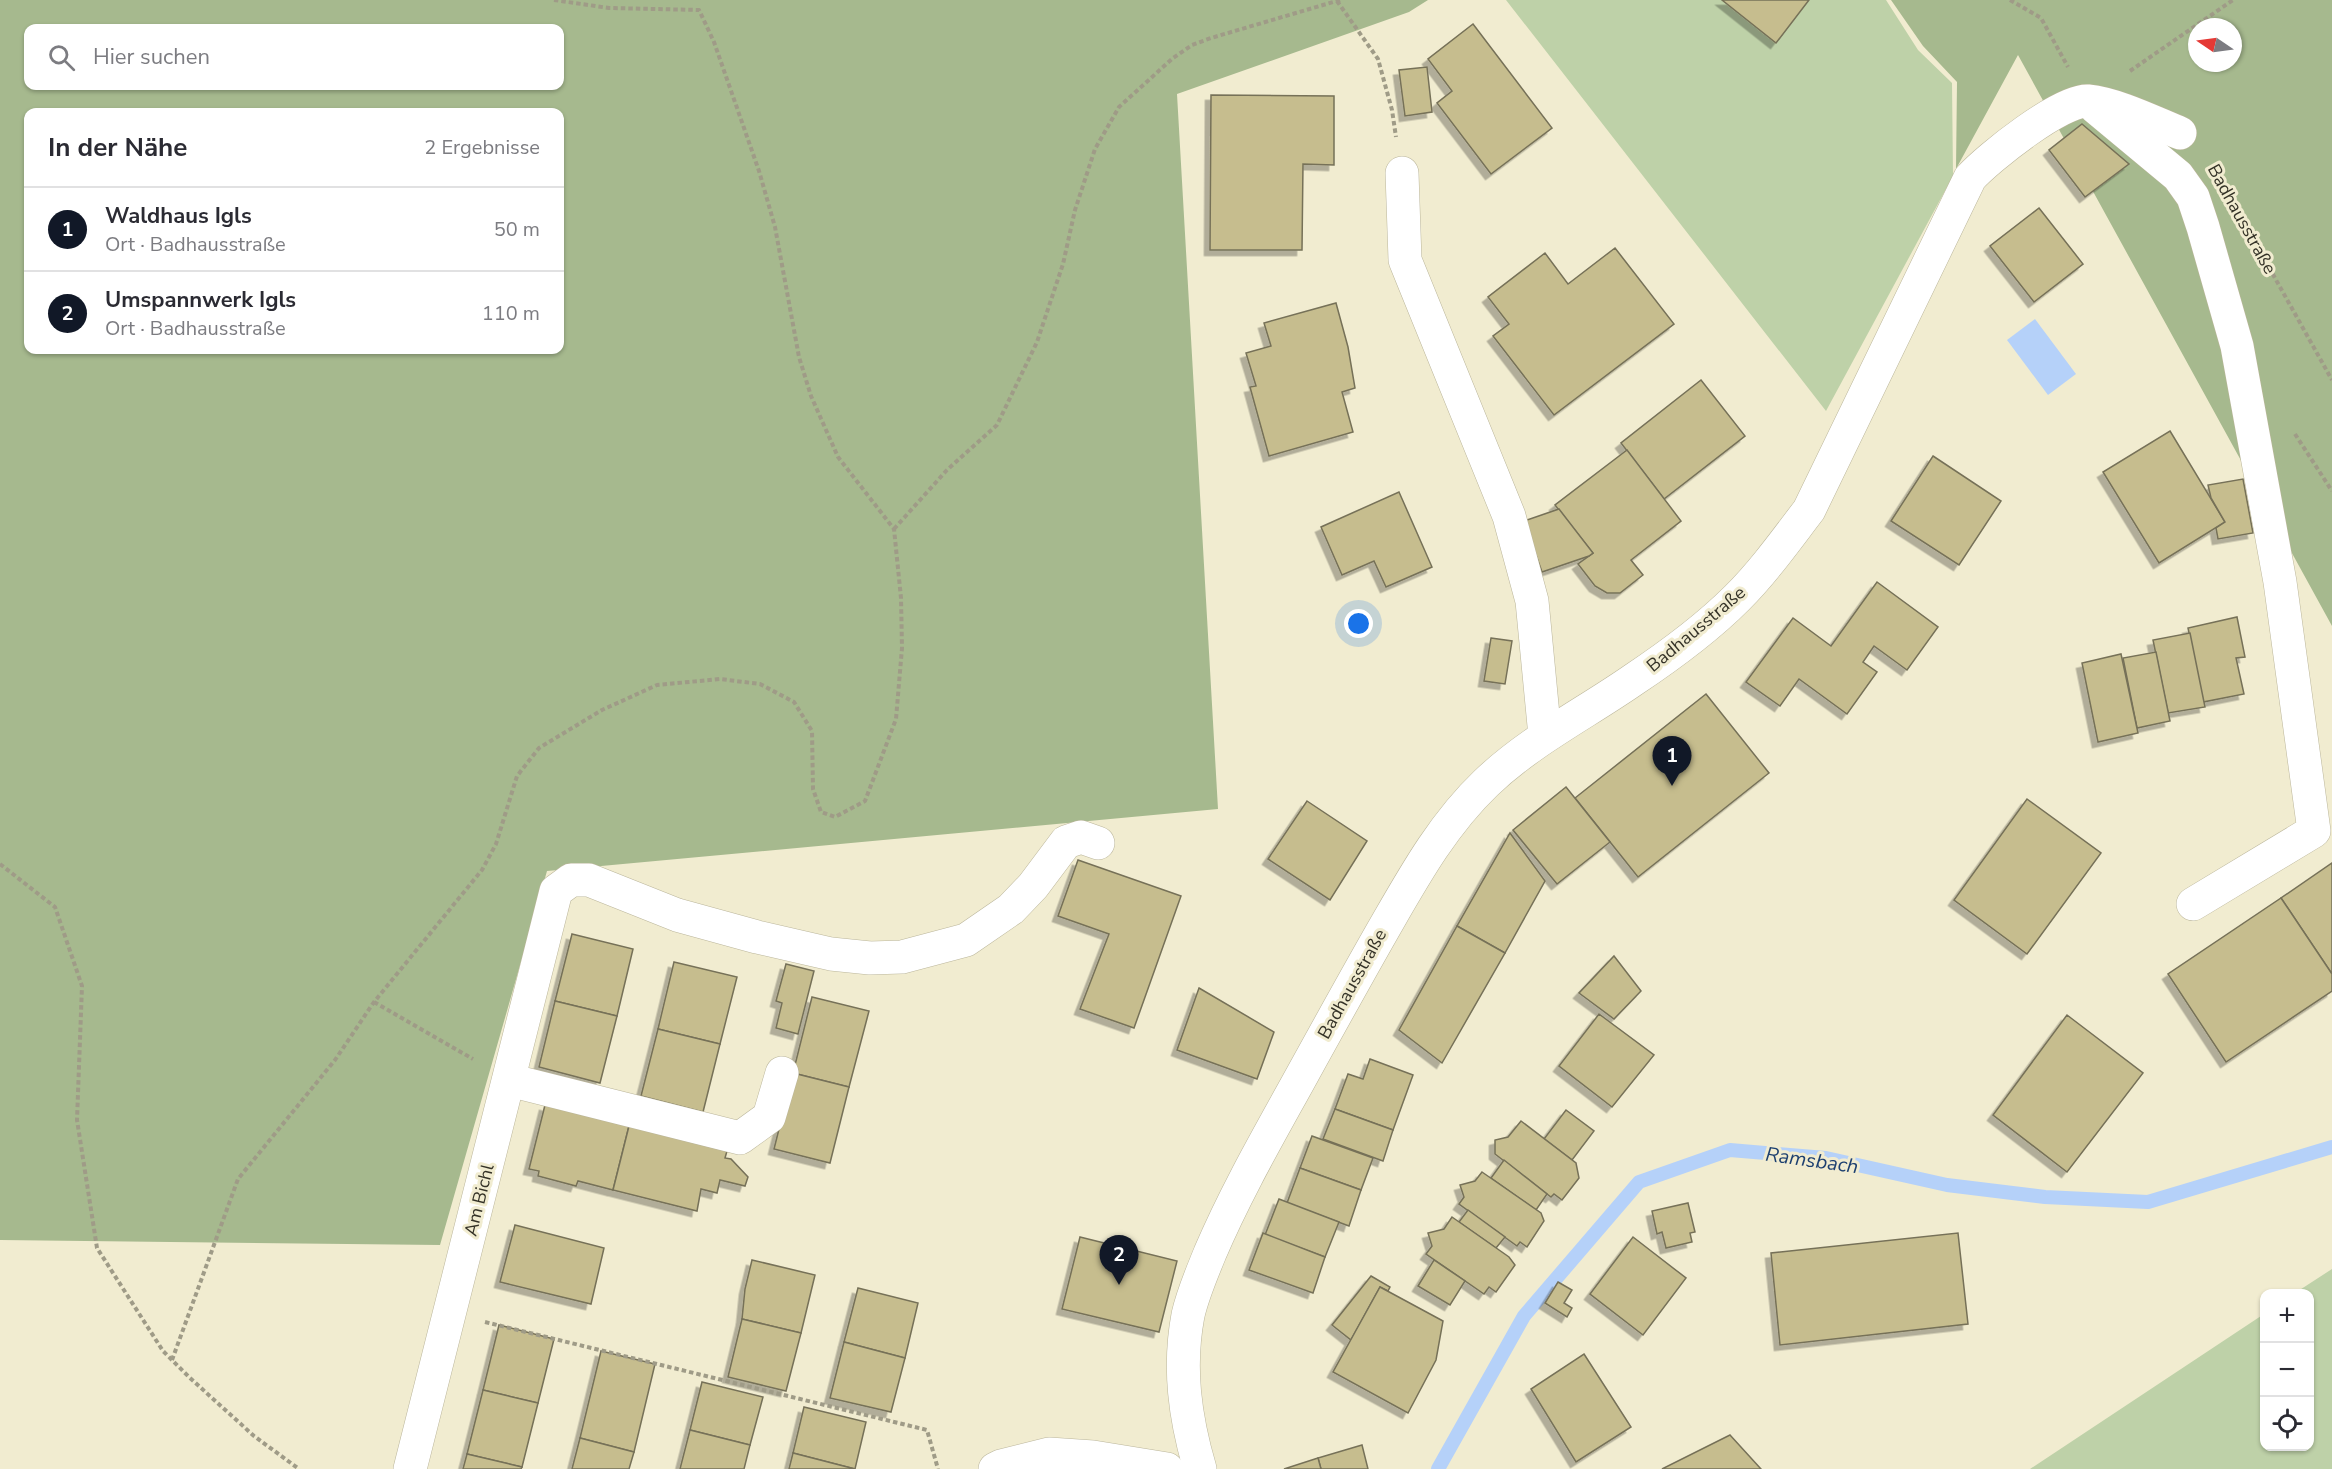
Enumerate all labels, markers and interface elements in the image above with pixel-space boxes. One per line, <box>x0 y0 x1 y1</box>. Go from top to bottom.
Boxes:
north arrow <box>2188 18 2242 72</box>
search box <box>24 24 564 90</box>
icon: search <box>45 41 78 74</box>
text: Hier suchen <box>93 42 210 72</box>
text: In der Nähe <box>48 130 187 165</box>
text: 2 Ergebnisse <box>424 134 540 161</box>
street label: Badhausstraße <box>2202 160 2282 278</box>
text: Waldhaus Igls <box>105 201 252 231</box>
text: 1 <box>62 216 74 243</box>
text: 50 m <box>494 216 540 243</box>
text: Ort · Badhausstraße <box>105 231 286 258</box>
text: Umspannwerk Igls <box>105 285 296 315</box>
text: 2 <box>62 300 74 327</box>
text: 110 m <box>482 300 540 327</box>
text: Ort · Badhausstraße <box>105 315 286 342</box>
street label: Badhausstraße <box>1642 581 1750 677</box>
your location <box>1344 609 1373 638</box>
pin: 1 <box>1652 736 1692 786</box>
street label: Badhausstraße <box>1312 925 1392 1043</box>
water label: Ramsbach <box>1764 1141 1860 1180</box>
street label: Am Bichl <box>458 1161 500 1239</box>
pin: 2 <box>1100 1236 1138 1285</box>
map controls <box>2260 1289 2314 1451</box>
button: + <box>2260 1289 2314 1343</box>
button: − <box>2260 1343 2314 1397</box>
button: locate <box>2260 1397 2314 1451</box>

